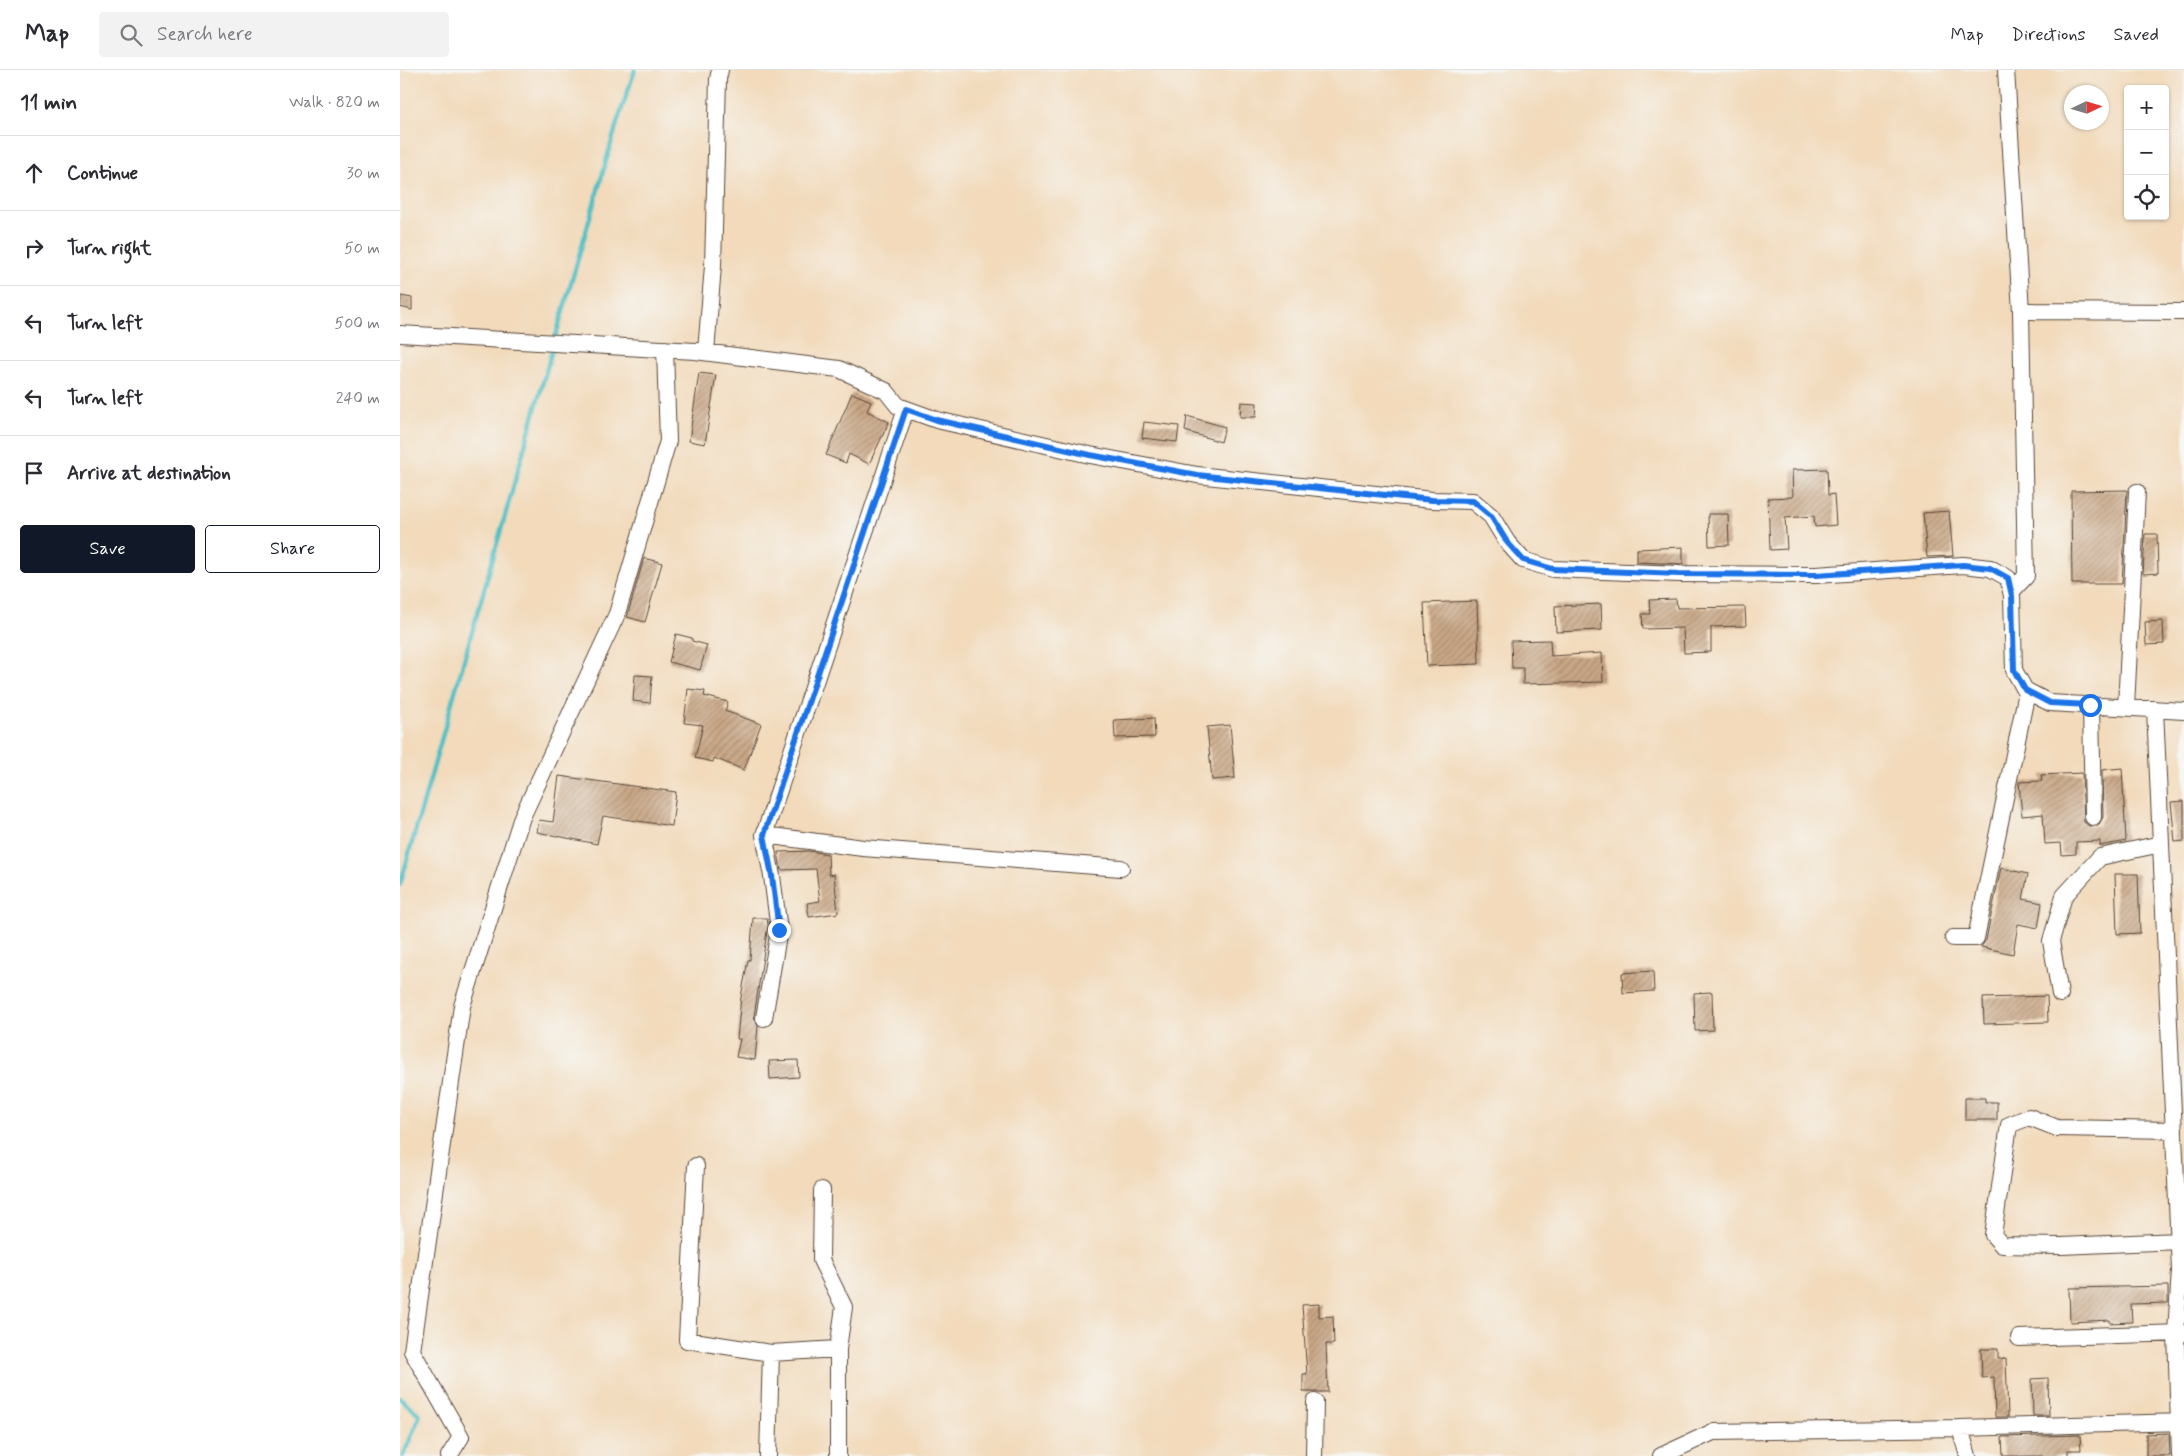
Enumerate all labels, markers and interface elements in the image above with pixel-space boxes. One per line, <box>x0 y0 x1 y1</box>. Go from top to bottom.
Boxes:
search box <box>99 12 449 57</box>
text: Map <box>25 19 69 50</box>
icon: search <box>117 21 145 49</box>
text: Search here <box>157 22 253 47</box>
text: Map <box>1951 23 1984 47</box>
text: Directions <box>2012 23 2086 47</box>
text: Saved <box>2114 23 2159 47</box>
north arrow <box>2064 85 2109 130</box>
map controls <box>2124 85 2169 220</box>
button: + <box>2124 85 2169 130</box>
text: 11 min <box>20 89 77 117</box>
text: Walk · 820 m <box>289 92 380 113</box>
button: − <box>2124 130 2169 175</box>
icon: ahead <box>20 159 48 187</box>
text: Continue <box>67 161 138 186</box>
text: 30 m <box>347 163 380 184</box>
button: locate <box>2124 175 2169 220</box>
icon: right <box>20 234 48 262</box>
text: Turn right <box>67 236 151 261</box>
text: 50 m <box>344 238 380 259</box>
icon: left <box>20 309 48 337</box>
text: Turn left <box>67 311 143 336</box>
text: 500 m <box>335 313 380 334</box>
icon: left <box>20 384 48 412</box>
text: Turn left <box>67 386 143 411</box>
text: 240 m <box>336 388 380 409</box>
icon: arrive <box>20 459 48 487</box>
text: Arrive at destination <box>67 461 231 486</box>
button: Save <box>20 525 195 573</box>
button: Share <box>205 525 380 573</box>
route start <box>2079 694 2102 717</box>
route end <box>768 919 791 942</box>

